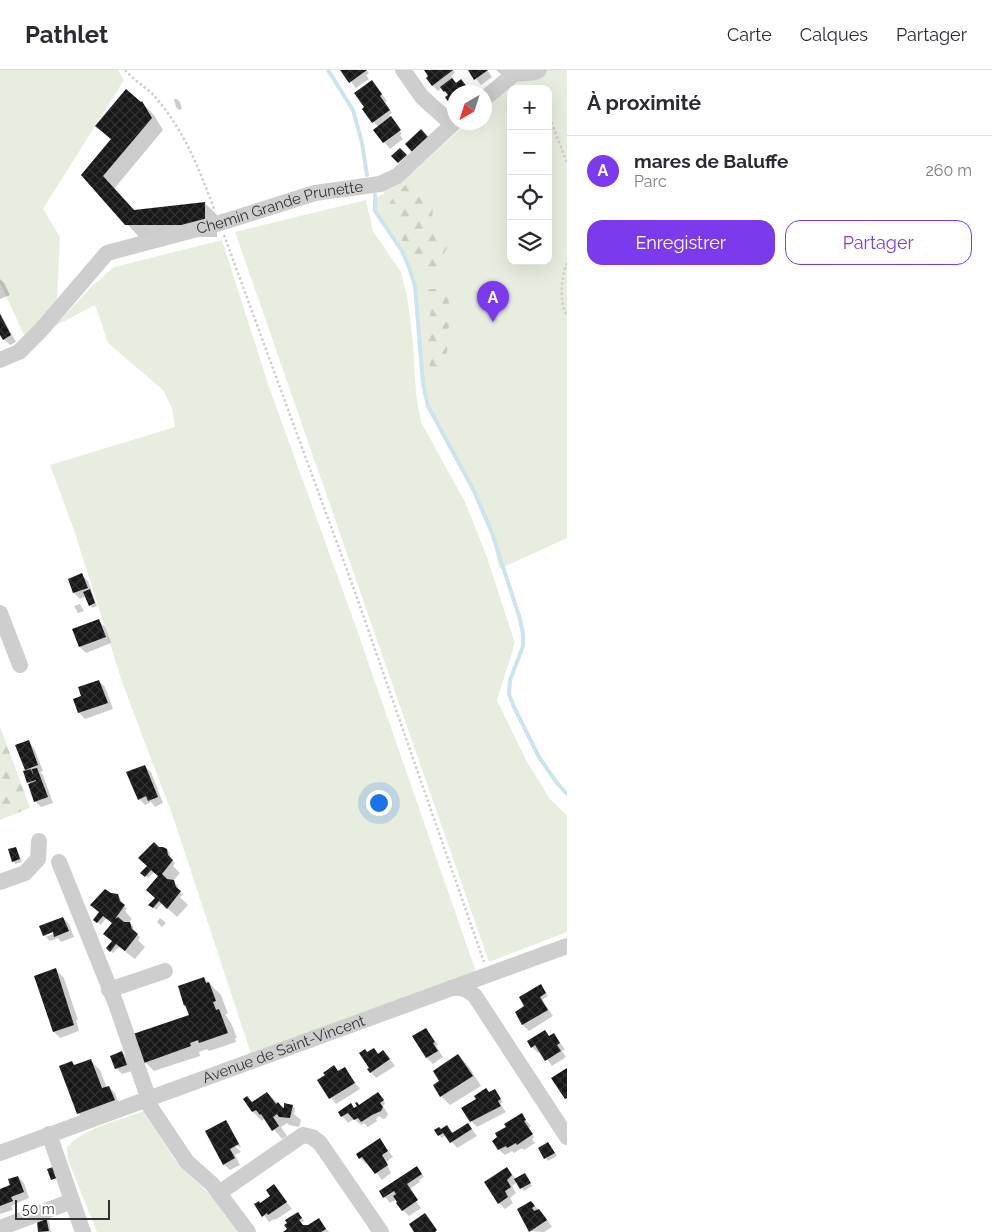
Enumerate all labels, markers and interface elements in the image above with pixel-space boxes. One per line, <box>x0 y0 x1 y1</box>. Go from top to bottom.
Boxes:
text: Pathlet <box>25 20 108 49</box>
text: Carte <box>727 24 772 45</box>
text: Calques <box>800 24 868 45</box>
text: Partager <box>896 24 967 45</box>
north arrow <box>447 85 492 130</box>
map controls <box>507 85 552 265</box>
button: + <box>507 85 552 130</box>
text: À proximité <box>587 90 701 115</box>
button: − <box>507 130 552 175</box>
text: mares de Baluffe <box>634 150 788 172</box>
text: A <box>598 161 608 180</box>
text: 260 m <box>925 161 972 180</box>
text: Parc <box>634 172 667 191</box>
button: locate <box>507 175 552 220</box>
street label: Chemin Grande Prunette <box>194 177 364 238</box>
button: layers <box>507 220 552 265</box>
button: Enregistrer <box>587 220 775 265</box>
button: Partager <box>785 220 972 265</box>
pin: A <box>477 281 509 322</box>
your location <box>366 790 392 816</box>
street label: Avenue de Saint-Vincent <box>200 1012 367 1087</box>
scale bar <box>15 1197 110 1220</box>
text: 50 m <box>22 1201 55 1217</box>

